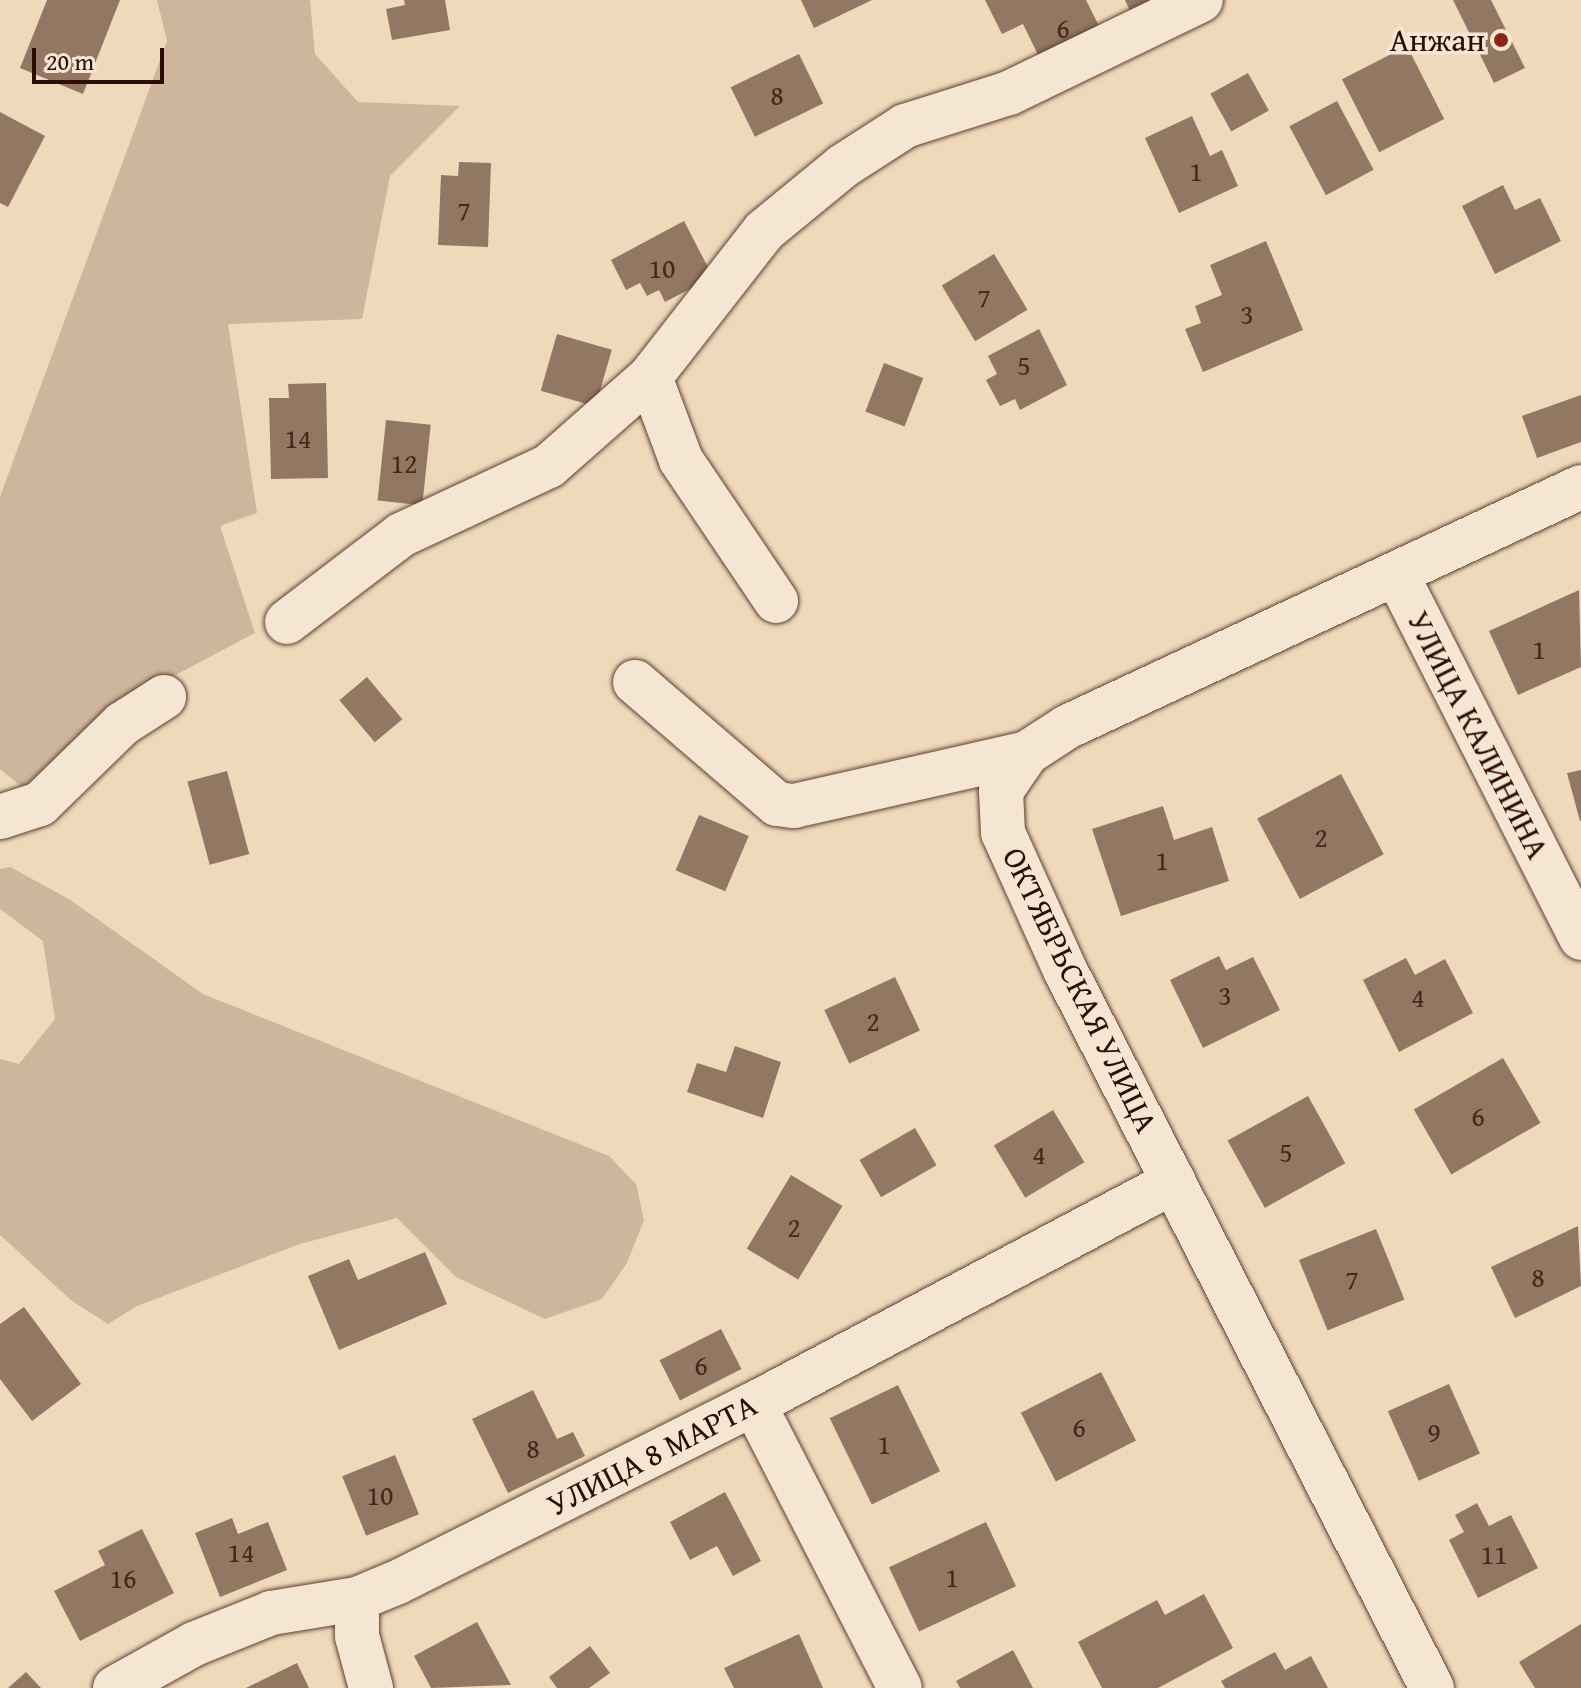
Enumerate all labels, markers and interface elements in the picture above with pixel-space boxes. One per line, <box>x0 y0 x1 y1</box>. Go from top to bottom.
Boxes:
house number: 6 <box>1056 11 1070 45</box>
place label: Анжан <box>1390 21 1485 59</box>
marker: Анжан <box>1492 31 1510 49</box>
scale bar <box>36 32 168 82</box>
text: 20 m <box>46 44 94 79</box>
house number: 8 <box>770 78 784 112</box>
house number: 1 <box>1189 154 1203 188</box>
house number: 7 <box>457 193 471 227</box>
house number: 10 <box>649 251 675 285</box>
house number: 7 <box>977 280 991 314</box>
house number: 3 <box>1240 297 1254 331</box>
house number: 5 <box>1017 348 1031 382</box>
house number: 14 <box>285 421 311 455</box>
house number: 12 <box>391 446 417 480</box>
street label: УЛИЦА КАЛИНИНА <box>1399 605 1557 865</box>
house number: 1 <box>1532 632 1546 666</box>
house number: 2 <box>1314 820 1328 854</box>
street label: ОКТЯБРЬСКАЯ УЛИЦА <box>994 841 1166 1139</box>
house number: 1 <box>1155 843 1169 877</box>
house number: 3 <box>1218 978 1232 1012</box>
house number: 4 <box>1411 980 1425 1014</box>
house number: 2 <box>866 1004 880 1038</box>
house number: 6 <box>1471 1099 1485 1133</box>
house number: 5 <box>1279 1135 1293 1169</box>
house number: 4 <box>1032 1137 1046 1171</box>
house number: 2 <box>787 1210 801 1244</box>
house number: 8 <box>1531 1260 1545 1294</box>
house number: 7 <box>1345 1262 1359 1296</box>
house number: 6 <box>694 1348 708 1382</box>
street label: УЛИЦА 8 МАРТА <box>541 1386 763 1524</box>
house number: 6 <box>1072 1410 1086 1444</box>
house number: 9 <box>1427 1415 1441 1449</box>
house number: 1 <box>877 1427 891 1461</box>
house number: 8 <box>526 1431 540 1465</box>
house number: 10 <box>367 1478 393 1512</box>
house number: 14 <box>228 1535 254 1569</box>
house number: 11 <box>1481 1537 1507 1571</box>
house number: 1 <box>945 1560 959 1594</box>
house number: 16 <box>110 1561 136 1595</box>

